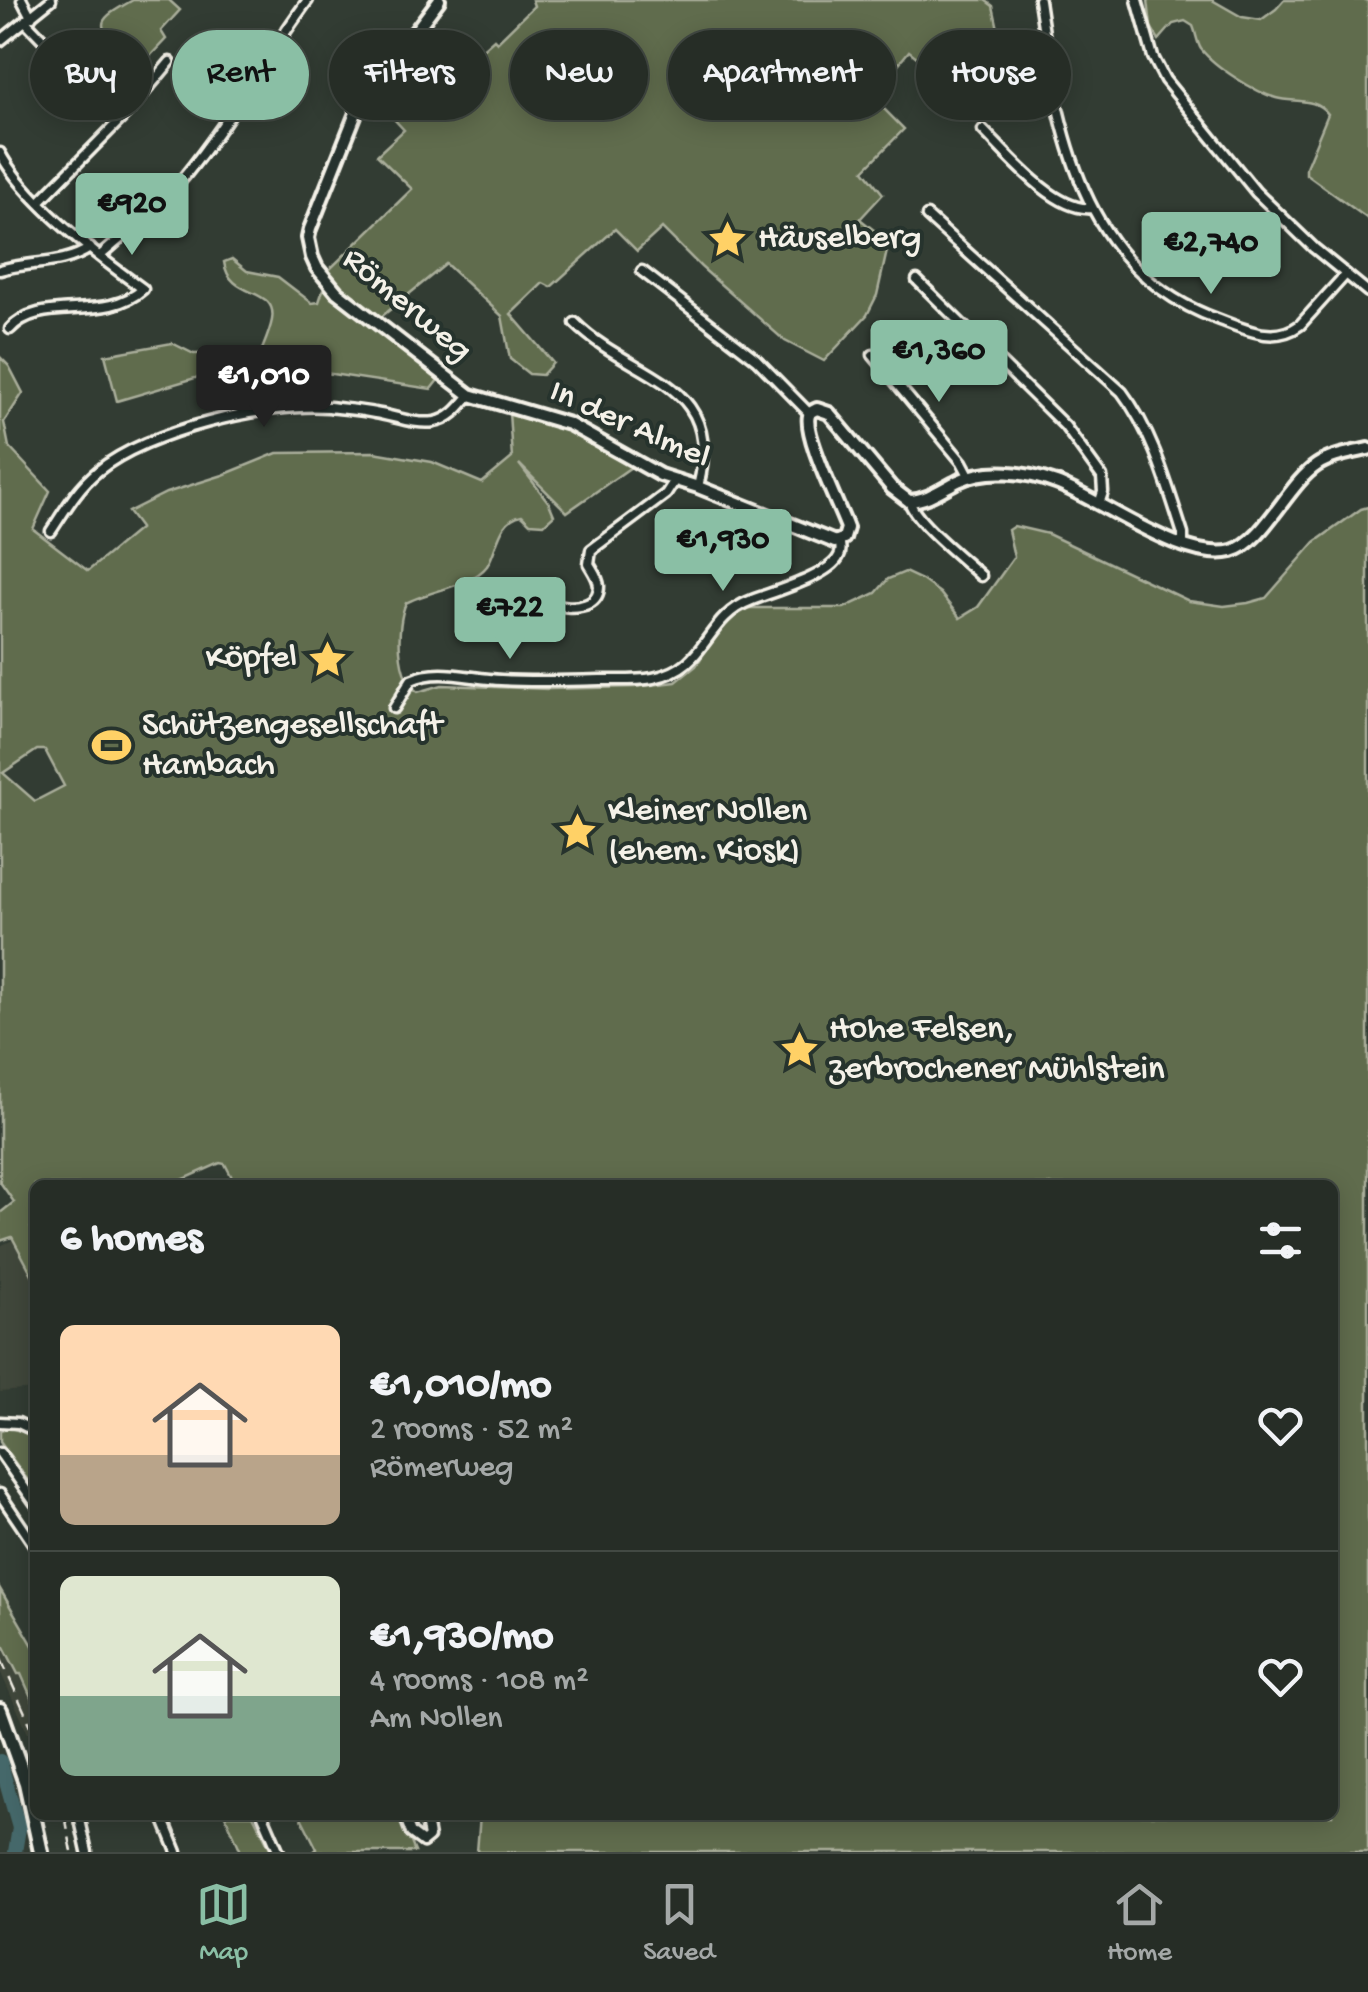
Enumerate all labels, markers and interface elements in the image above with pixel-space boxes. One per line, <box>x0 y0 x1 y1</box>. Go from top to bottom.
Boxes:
chip: Buy <box>30 30 152 120</box>
chip: Rent <box>172 30 309 120</box>
chip: Filters <box>329 30 490 120</box>
chip: New <box>510 30 648 120</box>
chip: Apartment <box>668 30 896 120</box>
chip: House <box>916 30 1071 120</box>
pin: €920 <box>73 173 191 258</box>
text: €920 <box>98 186 166 224</box>
pin: €2,740 <box>1130 212 1292 297</box>
place icon: Häuselberg <box>707 218 749 260</box>
place label: Häuselberg <box>758 219 921 260</box>
text: €2,740 <box>1164 225 1258 263</box>
street label: Römerweg <box>333 240 479 372</box>
pin: €1,360 <box>858 320 1020 405</box>
text: €1,360 <box>892 333 986 371</box>
pin: €1,010 <box>183 345 345 430</box>
text: €1,010 <box>218 358 310 396</box>
street label: In der Almel <box>542 372 716 480</box>
pin: €1,930 <box>642 509 804 594</box>
text: €1,930 <box>677 522 769 560</box>
pin: €722 <box>451 577 569 662</box>
text: €722 <box>476 590 544 628</box>
place icon: Köpfel <box>306 638 348 680</box>
place label: Köpfel <box>206 639 297 680</box>
place label: Schützengesellschaft Hambach <box>142 706 445 787</box>
sports icon: Schützengesellschaft Hambach <box>91 725 133 767</box>
place label: Kleiner Nollen (ehem. Kiosk) <box>608 792 808 873</box>
place icon: Kleiner Nollen (ehem. Kiosk) <box>557 811 599 853</box>
place label: Hohe Felsen, zerbrochener Mühlstein <box>829 1010 1165 1091</box>
place icon: Hohe Felsen, zerbrochener Mühlstein <box>778 1029 820 1071</box>
icon: filters <box>1253 1213 1308 1268</box>
text: 6 homes <box>60 1216 203 1265</box>
text: €1,010/mo <box>370 1363 552 1412</box>
icon: home <box>140 1365 260 1485</box>
icon: heart <box>1253 1398 1308 1453</box>
text: 2 rooms · 52 m² <box>370 1412 573 1450</box>
text: Römerweg <box>370 1450 513 1488</box>
text: €1,930/mo <box>370 1614 554 1663</box>
icon: home <box>140 1616 260 1736</box>
icon: heart <box>1253 1649 1308 1704</box>
text: 4 rooms · 108 m² <box>370 1663 589 1701</box>
text: Am Nollen <box>370 1701 502 1739</box>
tab: Map <box>196 1877 251 1970</box>
tab: Saved <box>643 1877 715 1970</box>
tab: Home <box>1107 1877 1172 1970</box>

